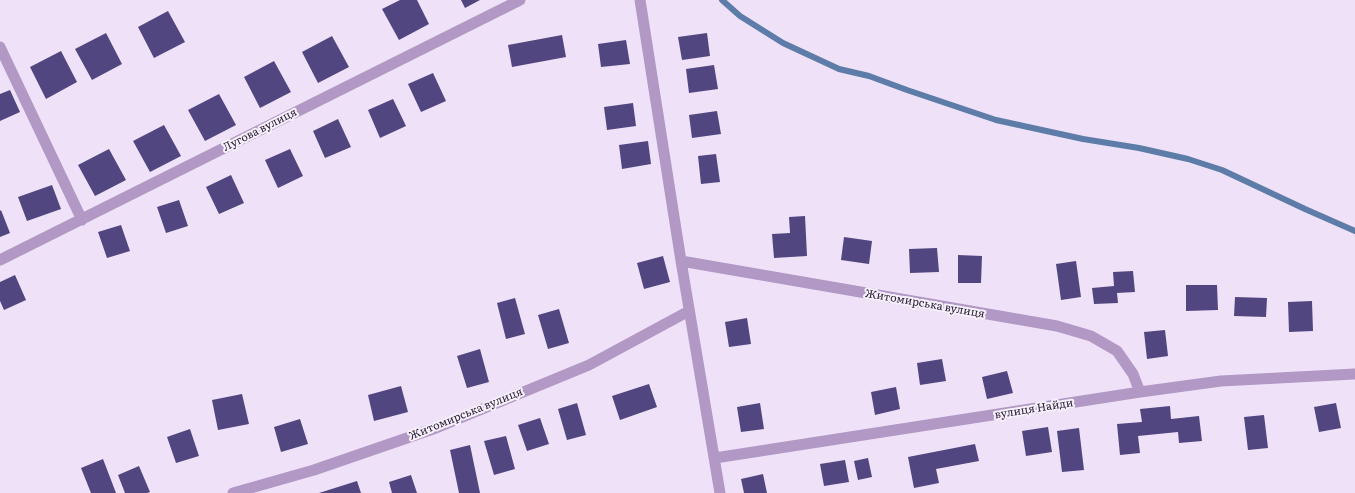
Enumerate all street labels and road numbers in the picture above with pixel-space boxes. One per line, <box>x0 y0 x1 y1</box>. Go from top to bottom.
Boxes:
street label: Лугова вулиця <box>221 106 299 154</box>
street label: Житомирська вулиця <box>864 287 986 321</box>
street label: Житомирська вулиця <box>407 385 525 443</box>
street label: вулиця Найди <box>994 396 1074 422</box>

